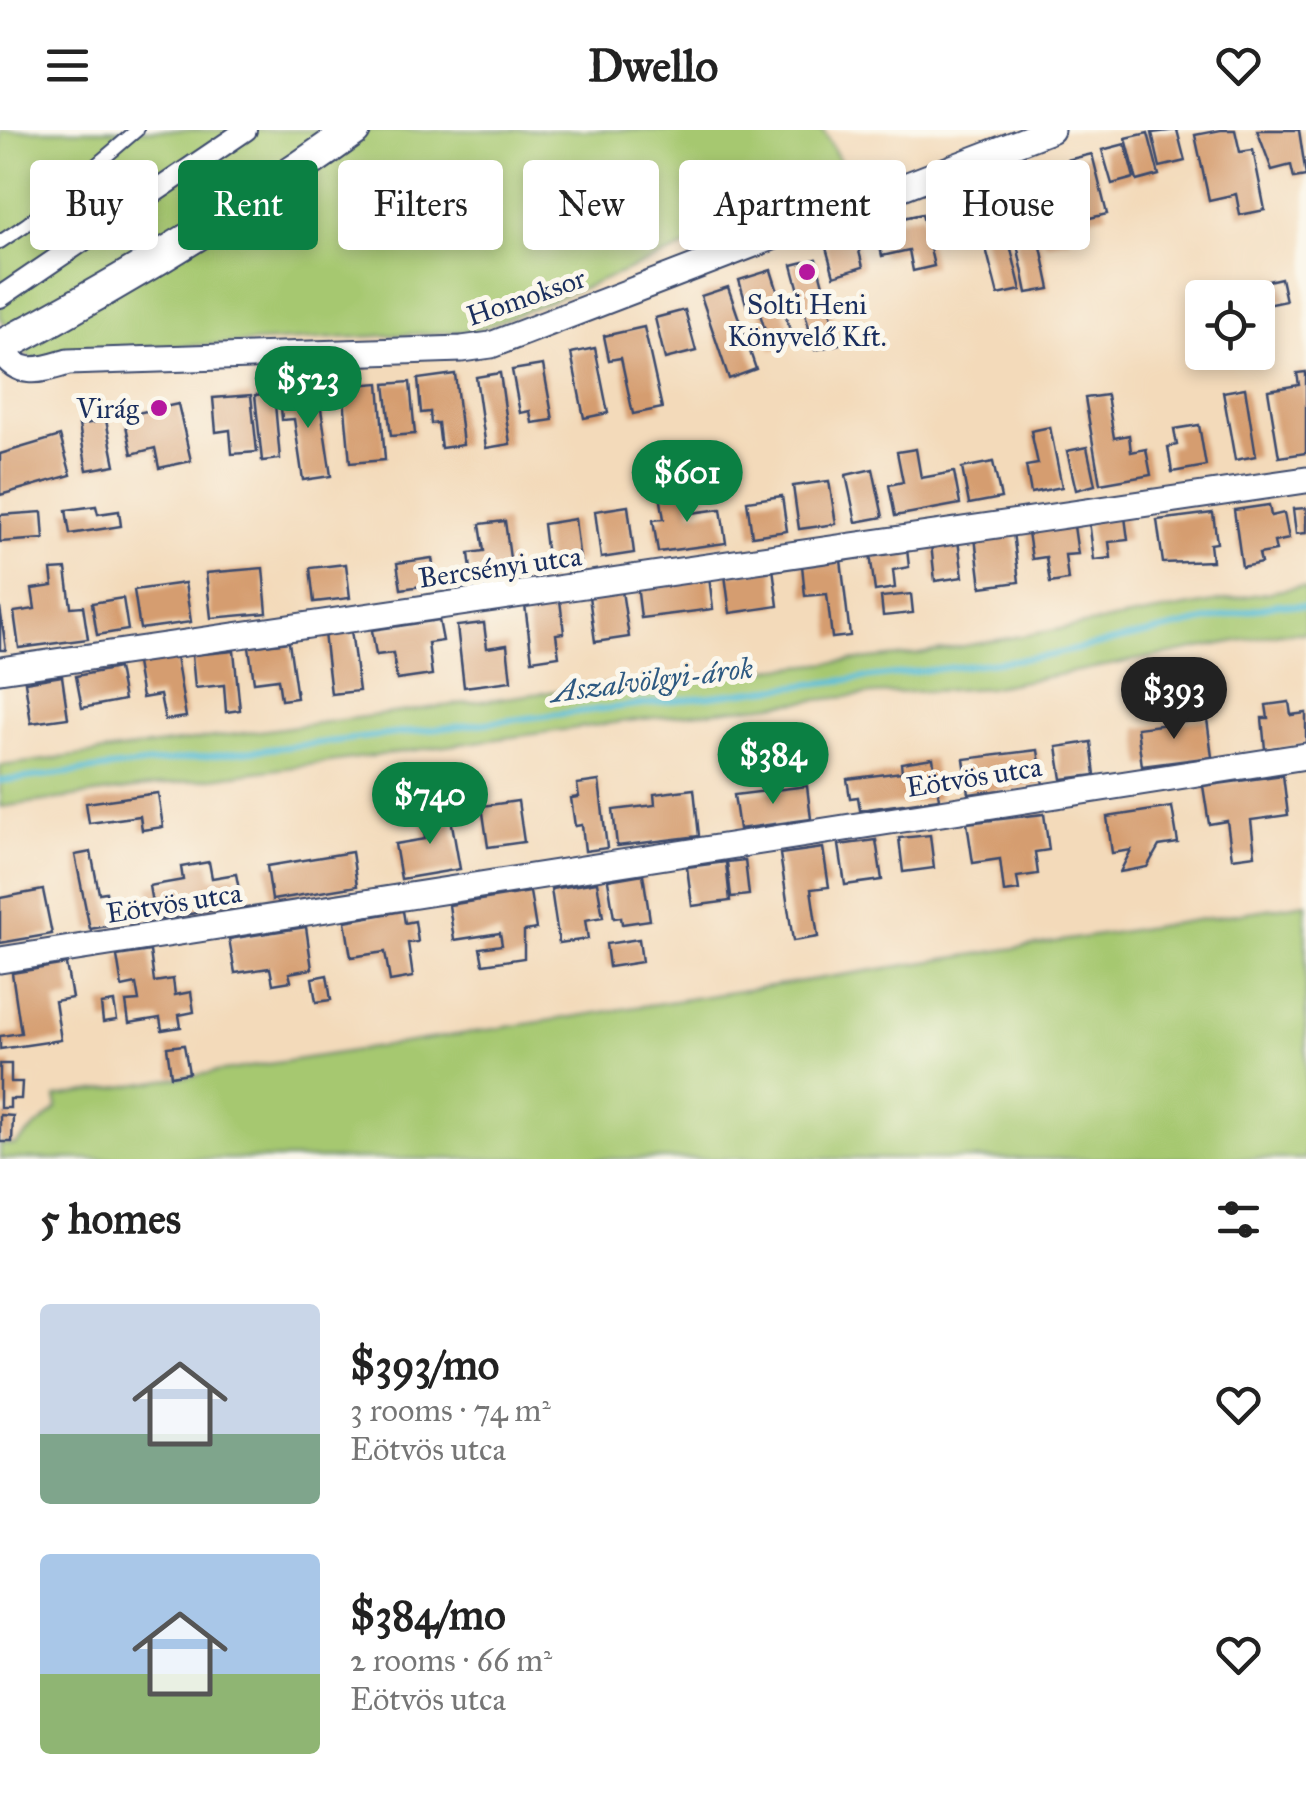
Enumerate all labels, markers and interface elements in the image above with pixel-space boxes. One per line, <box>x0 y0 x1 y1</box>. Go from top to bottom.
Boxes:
icon: menu <box>40 38 95 93</box>
text: Dwello <box>588 38 718 93</box>
icon: heart <box>1211 38 1266 93</box>
chip: Buy <box>30 160 158 250</box>
chip: Rent <box>178 160 318 250</box>
chip: Filters <box>338 160 503 250</box>
chip: New <box>523 160 659 250</box>
chip: Apartment <box>679 160 906 250</box>
chip: House <box>926 160 1090 250</box>
street label: Homoksor <box>462 260 591 334</box>
marker: Solti Heni Könyvelő Kft. <box>796 261 818 283</box>
map controls <box>1185 280 1275 370</box>
button: locate <box>1185 280 1275 370</box>
place label: Solti Heni Könyvelő Kft. <box>727 287 887 354</box>
pin: $523 <box>249 346 367 431</box>
text: $523 <box>277 359 339 398</box>
place label: Virág <box>75 391 140 426</box>
marker: Virág <box>148 397 170 419</box>
pin: $601 <box>628 440 746 525</box>
text: $601 <box>654 453 720 492</box>
street label: Bercsényi utca <box>416 538 584 596</box>
water label: Aszalvölgyi-árok <box>546 650 755 711</box>
pin: $393 <box>1115 657 1233 742</box>
text: $393 <box>1143 670 1205 709</box>
pin: $384 <box>714 722 832 807</box>
text: $384 <box>740 735 806 774</box>
street label: Eötvös utca <box>904 749 1044 805</box>
pin: $740 <box>371 762 489 847</box>
text: $740 <box>394 775 466 814</box>
street label: Eötvös utca <box>104 875 244 931</box>
icon: filters <box>1211 1192 1266 1247</box>
text: 5 homes <box>40 1193 181 1245</box>
text: $393/mo <box>350 1339 499 1391</box>
icon: home <box>120 1344 240 1464</box>
icon: heart <box>1211 1377 1266 1432</box>
text: 3 rooms · 74 m² <box>350 1391 551 1430</box>
text: Eötvös utca <box>350 1430 506 1469</box>
text: $384/mo <box>350 1589 506 1641</box>
icon: home <box>120 1594 240 1714</box>
icon: heart <box>1211 1627 1266 1682</box>
text: 2 rooms · 66 m² <box>350 1641 552 1680</box>
text: Eötvös utca <box>350 1680 506 1719</box>

